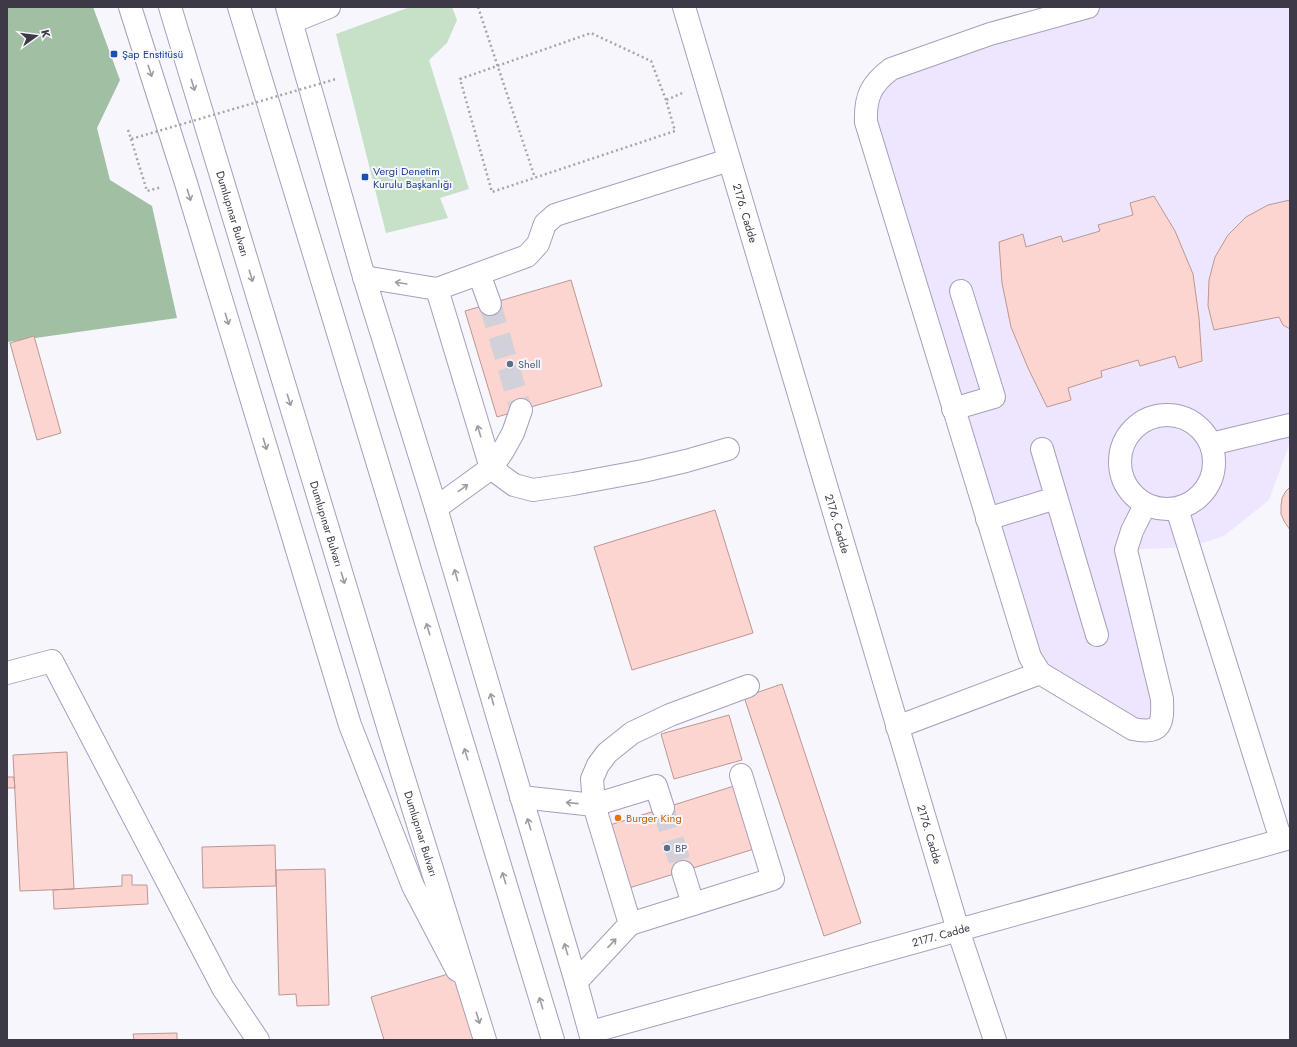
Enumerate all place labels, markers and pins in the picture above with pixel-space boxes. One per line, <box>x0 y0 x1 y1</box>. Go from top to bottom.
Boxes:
place label: Şap Enstitüsü <box>122 46 183 62</box>
marker: Şap Enstitüsü <box>109 49 119 59</box>
place label: Vergi Denetim Kurulu Başkanlığı <box>373 163 452 192</box>
marker: Vergi Denetim Kurulu Başkanlığı <box>360 172 370 182</box>
place label: Shell <box>518 356 541 372</box>
marker: Shell <box>505 359 515 369</box>
place label: Burger King <box>626 810 682 826</box>
marker: Burger King <box>613 813 623 823</box>
place label: BP <box>675 840 687 856</box>
marker: BP <box>662 843 672 853</box>

